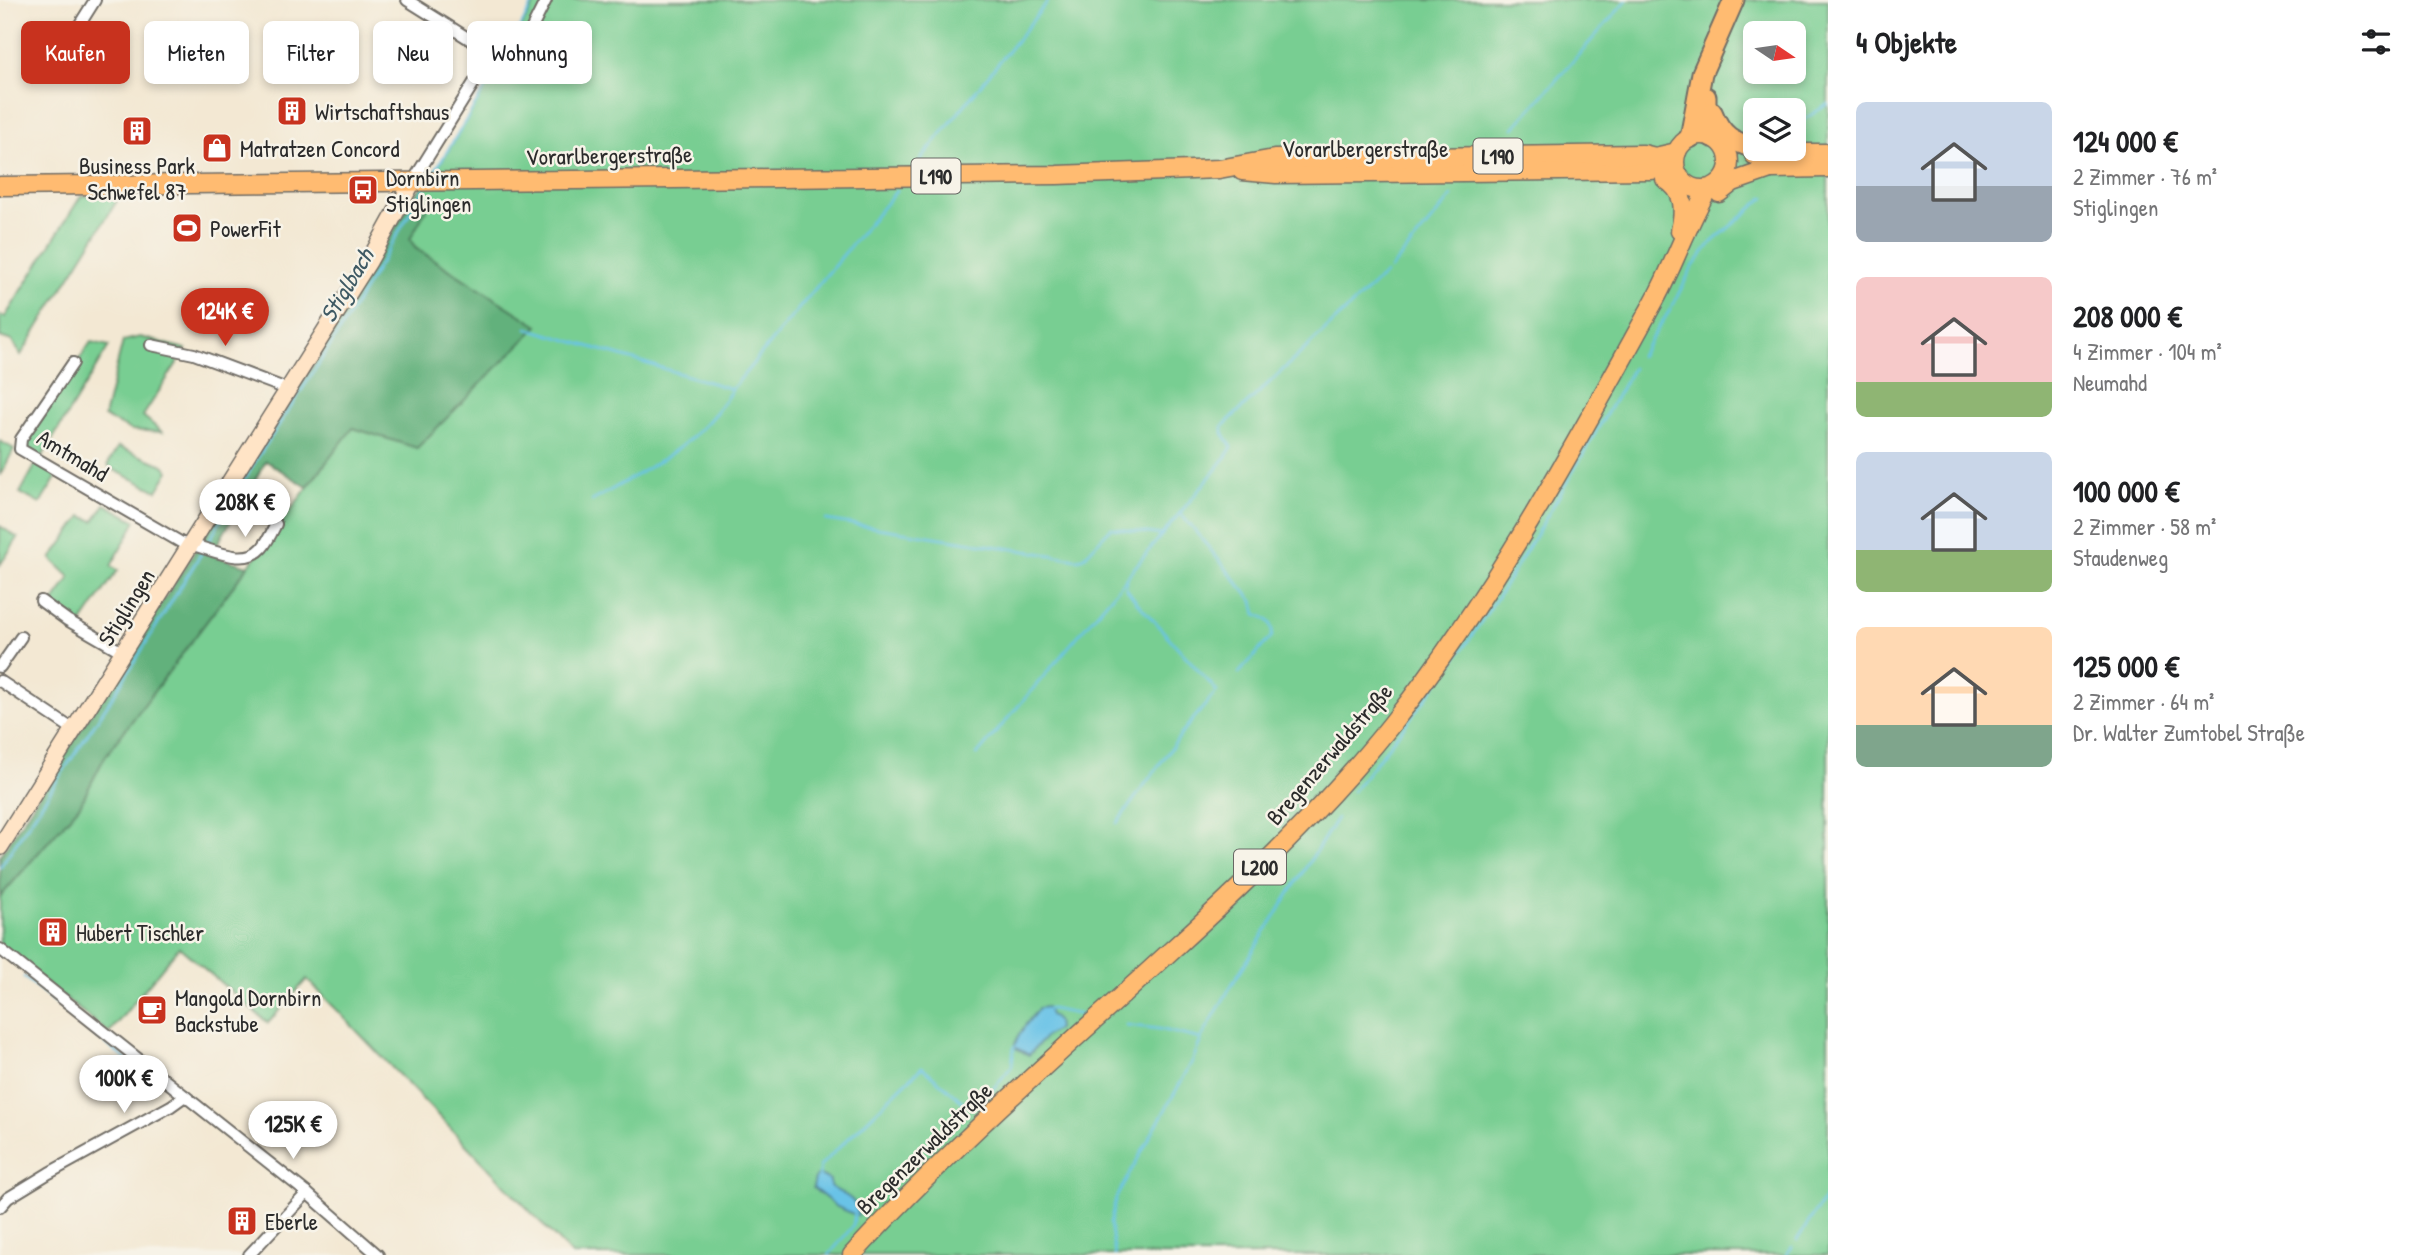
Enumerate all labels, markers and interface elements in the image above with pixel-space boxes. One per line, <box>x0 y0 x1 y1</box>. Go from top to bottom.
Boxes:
chip: Kaufen <box>21 21 130 84</box>
chip: Mieten <box>144 21 249 84</box>
chip: Filter <box>263 21 359 84</box>
chip: Neu <box>373 21 453 84</box>
chip: Wohnung <box>467 21 592 84</box>
north arrow <box>1743 21 1806 84</box>
map controls <box>1743 21 1806 161</box>
text: 4 Objekte <box>1856 22 1957 62</box>
icon: filters <box>2357 23 2395 61</box>
building icon: Wirtschaftshaus <box>275 94 309 128</box>
place label: Wirtschaftshaus <box>315 96 449 127</box>
button: layers <box>1743 98 1806 161</box>
building icon: Business Park Schwefel 87 <box>120 114 154 148</box>
text: 124 000 € <box>2073 121 2178 161</box>
icon: home <box>1912 130 1996 214</box>
shop icon: Matratzen Concord <box>200 131 234 165</box>
place label: Matratzen Concord <box>240 133 399 164</box>
street label: Vorarlbergerstraße <box>1282 133 1448 164</box>
street label: Vorarlbergerstraße <box>525 138 693 172</box>
road number: L190 <box>1474 138 1522 174</box>
place label: Business Park Schwefel 87 <box>79 150 195 207</box>
road number: L190 <box>912 158 960 194</box>
text: 2 Zimmer · 76 m² <box>2073 161 2217 192</box>
place label: Dornbirn Stiglingen <box>386 162 471 219</box>
bus stop icon: Dornbirn Stiglingen <box>346 173 380 207</box>
text: Stiglingen <box>2073 192 2158 223</box>
sports icon: PowerFit <box>170 211 204 245</box>
place label: PowerFit <box>210 213 282 244</box>
water label: Stiglbach <box>312 241 382 328</box>
pin: 124K € <box>168 288 282 348</box>
text: 124K € <box>197 295 253 326</box>
text: 208 000 € <box>2073 296 2182 336</box>
icon: home <box>1912 305 1996 389</box>
text: 4 Zimmer · 104 m² <box>2073 336 2222 367</box>
text: Neumahd <box>2073 367 2147 398</box>
street label: Amtmahd <box>32 422 114 488</box>
text: 100 000 € <box>2073 471 2179 511</box>
pin: 208K € <box>188 480 302 539</box>
icon: home <box>1912 480 1996 564</box>
text: 208K € <box>215 486 275 517</box>
text: 2 Zimmer · 58 m² <box>2073 511 2216 542</box>
text: Staudenweg <box>2073 542 2168 573</box>
street label: Stiglingen <box>90 563 162 651</box>
text: 125 000 € <box>2073 646 2179 686</box>
icon: home <box>1912 655 1996 739</box>
street label: Bregenzerwaldstraße <box>1259 677 1399 831</box>
text: 2 Zimmer · 64 m² <box>2073 686 2214 717</box>
text: Dr. Walter Zumtobel Straße <box>2073 717 2305 748</box>
road number: L200 <box>1234 850 1286 884</box>
building icon: Hubert Tischler <box>36 915 70 949</box>
place label: Hubert Tischler <box>76 917 204 948</box>
place label: Mangold Dornbirn Backstube <box>175 982 321 1039</box>
cafe icon: Mangold Dornbirn Backstube <box>135 993 169 1027</box>
pin: 100K € <box>67 1056 181 1115</box>
text: 100K € <box>95 1062 153 1093</box>
street label: Bregenzerwaldstraße <box>849 1075 999 1221</box>
pin: 125K € <box>236 1102 350 1161</box>
text: 125K € <box>264 1108 322 1139</box>
building icon: Eberle <box>225 1204 259 1238</box>
place label: Eberle <box>265 1206 318 1237</box>

